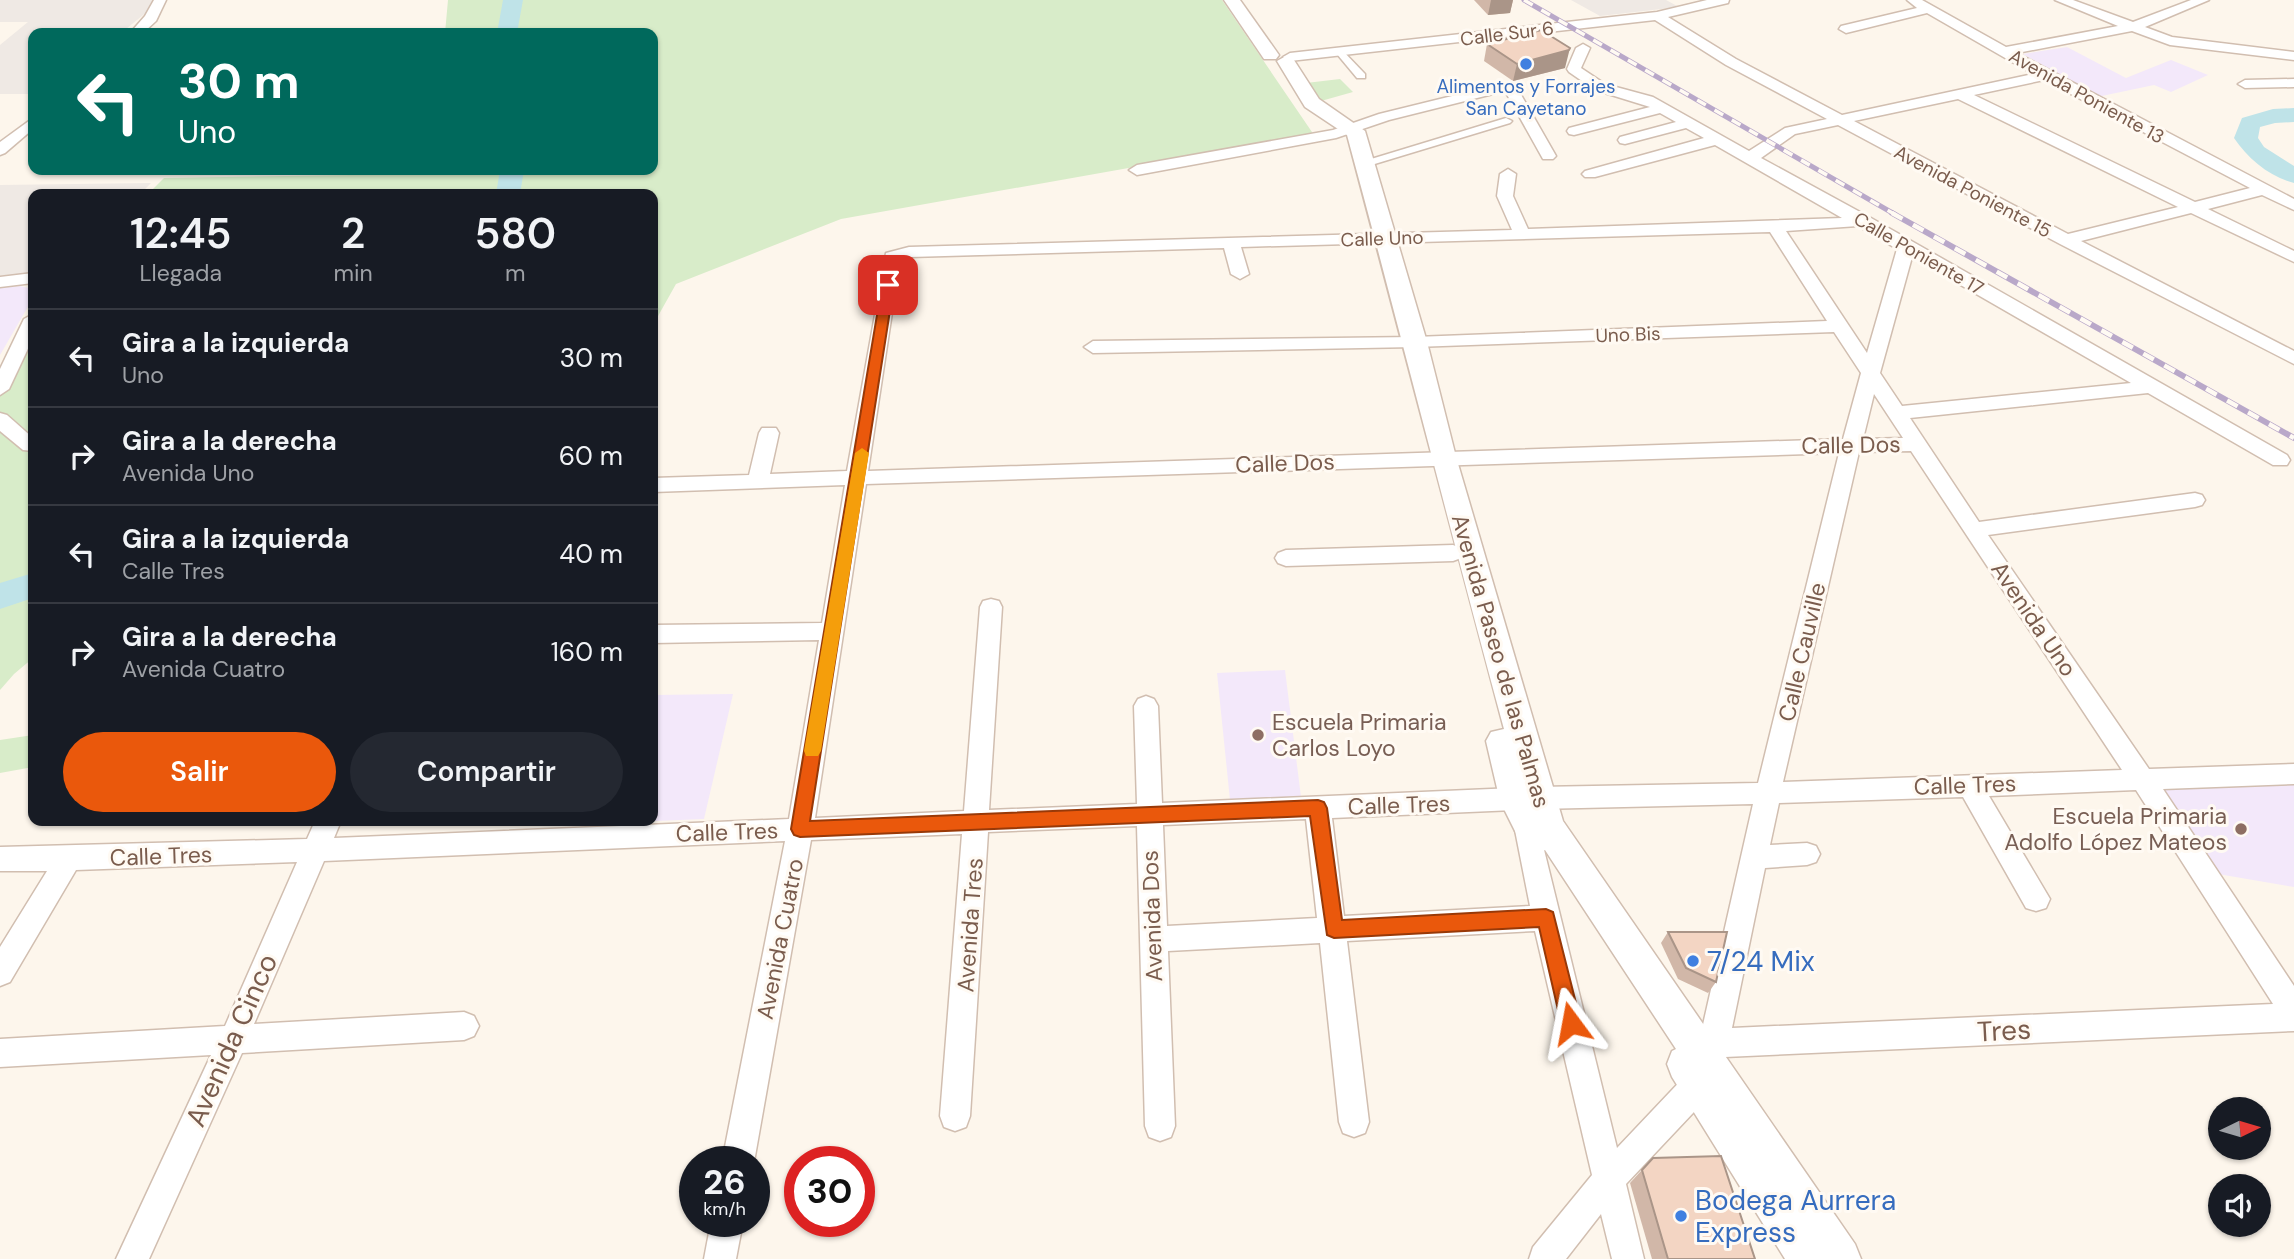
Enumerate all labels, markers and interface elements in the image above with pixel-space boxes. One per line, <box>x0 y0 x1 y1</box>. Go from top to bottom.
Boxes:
street label: Calle Sur 6 <box>1459 15 1555 52</box>
street label: Avenida Poniente 13 <box>2005 43 2169 150</box>
text: 30 m <box>178 49 300 113</box>
icon: left <box>63 56 154 147</box>
marker: Alimentos y Forrajes San Cayetano <box>1518 56 1534 72</box>
place label: Alimentos y Forrajes San Cayetano <box>1436 74 1616 121</box>
text: Uno <box>178 111 236 153</box>
street label: Avenida Poniente 15 <box>1890 140 2056 243</box>
text: 12:45 <box>130 206 232 261</box>
text: 2 <box>341 206 365 261</box>
text: 580 <box>475 206 556 261</box>
street label: Calle Poniente 17 <box>1849 206 1988 301</box>
street label: Calle Uno <box>1340 225 1424 252</box>
pin <box>858 255 918 315</box>
text: Llegada <box>139 258 222 288</box>
text: min <box>333 258 373 288</box>
text: m <box>505 258 526 288</box>
icon: arrive <box>869 266 907 304</box>
street label: Uno Bis <box>1595 321 1661 348</box>
text: Gira a la izquierda <box>122 326 349 360</box>
icon: left <box>63 339 101 377</box>
text: 30 m <box>560 341 623 375</box>
text: Uno <box>122 360 164 390</box>
text: Gira a la derecha <box>122 424 337 458</box>
street label: Calle Dos <box>1801 429 1901 461</box>
icon: right <box>63 437 101 475</box>
text: 60 m <box>559 439 623 473</box>
street label: Calle Dos <box>1235 446 1335 480</box>
text: Avenida Uno <box>122 458 254 488</box>
street label: Avenida Paseo de las Palmas <box>1445 511 1557 811</box>
text: Gira a la izquierda <box>122 522 349 556</box>
icon: left <box>63 535 101 573</box>
text: 40 m <box>559 537 623 571</box>
text: Calle Tres <box>122 556 225 586</box>
street label: Avenida Uno <box>1985 556 2083 682</box>
street label: Calle Cauville <box>1771 580 1833 724</box>
text: Gira a la derecha <box>122 620 337 654</box>
icon: right <box>63 633 101 671</box>
text: 160 m <box>551 635 623 669</box>
text: Avenida Cuatro <box>122 654 285 684</box>
place label: Escuela Primaria Carlos Loyo <box>1272 707 1447 763</box>
marker: Escuela Primaria Carlos Loyo <box>1250 727 1266 743</box>
button: Salir <box>63 732 336 812</box>
button: Compartir <box>350 732 623 812</box>
street label: Calle Tres <box>1913 768 2017 802</box>
street label: Calle Tres <box>1347 788 1451 822</box>
place label: Escuela Primaria Adolfo López Mateos <box>2004 801 2227 857</box>
street label: Calle Tres <box>675 815 779 849</box>
marker: Escuela Primaria Adolfo López Mateos <box>2233 821 2249 837</box>
street label: Calle Tres <box>109 839 213 873</box>
street label: Avenida Dos <box>1135 850 1169 982</box>
street label: Avenida Cuatro <box>750 856 810 1022</box>
street label: Avenida Tres <box>950 857 990 993</box>
place label: 7/24 Mix <box>1707 943 1815 980</box>
street label: Avenida Cinco <box>177 948 286 1133</box>
marker: 7/24 Mix <box>1685 953 1701 969</box>
position arrow <box>1534 986 1608 1060</box>
street label: Tres <box>1976 1011 2032 1050</box>
north arrow <box>2208 1097 2272 1160</box>
map controls <box>2208 1097 2271 1237</box>
speed limit sign: 30 <box>784 1146 875 1237</box>
text: 26 <box>703 1159 746 1205</box>
button: sound <box>2208 1174 2271 1237</box>
place label: Bodega Aurrera Express <box>1695 1182 1896 1251</box>
text: km/h <box>703 1197 746 1221</box>
marker: Bodega Aurrera Express <box>1673 1208 1689 1224</box>

